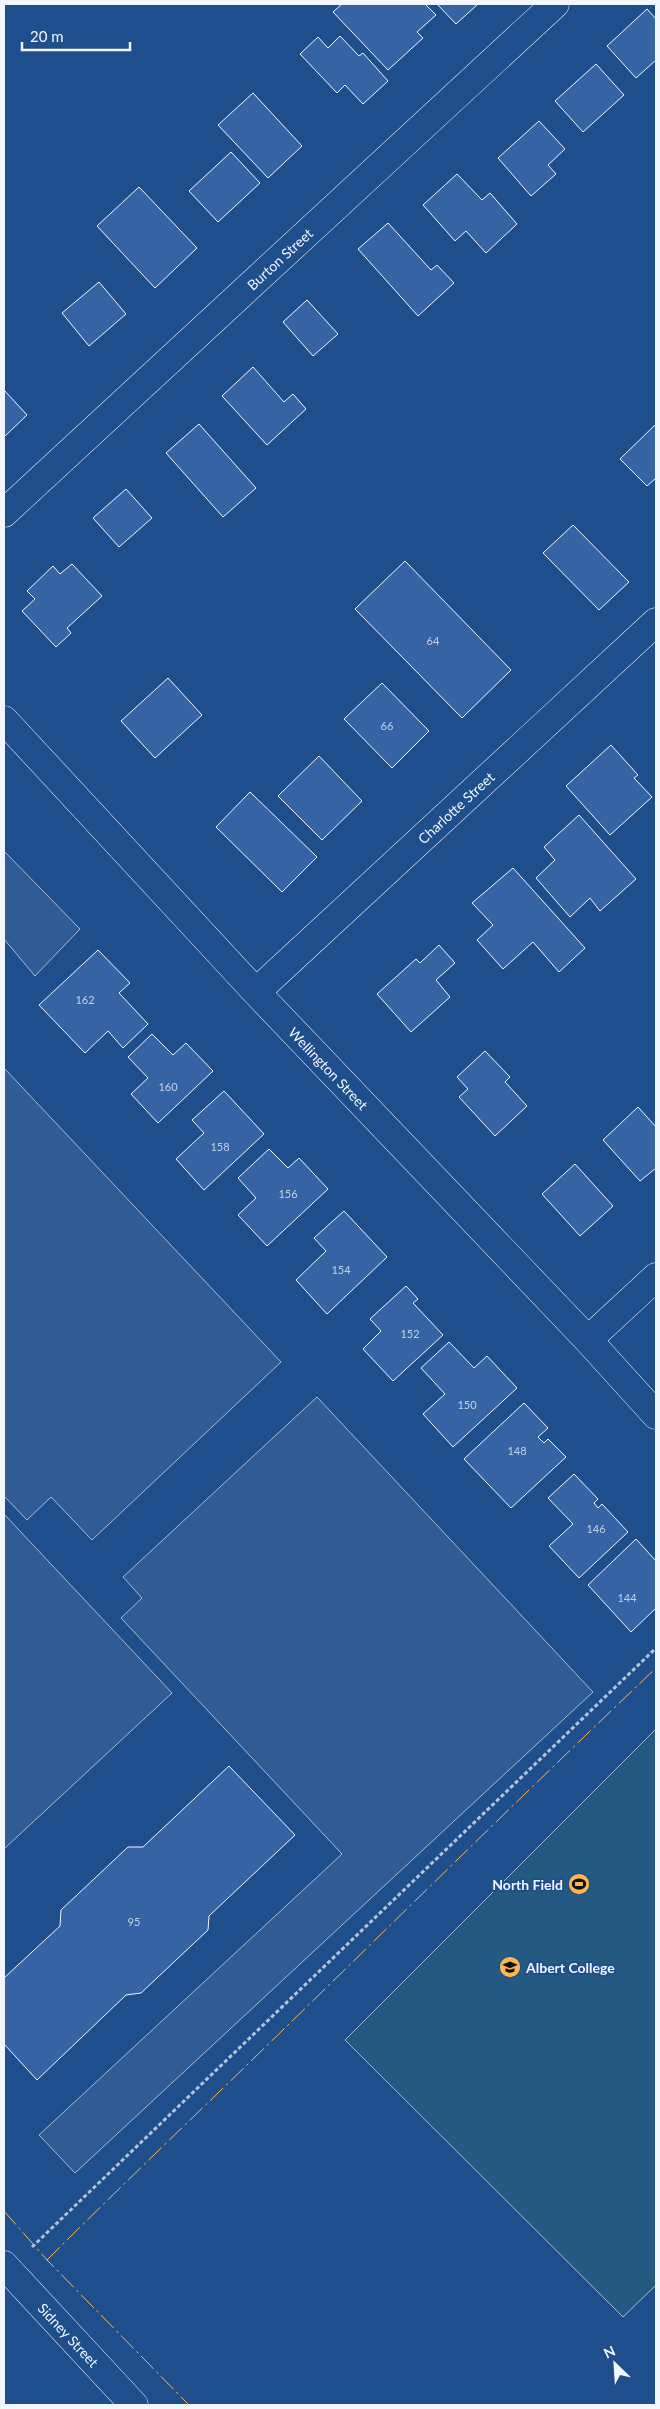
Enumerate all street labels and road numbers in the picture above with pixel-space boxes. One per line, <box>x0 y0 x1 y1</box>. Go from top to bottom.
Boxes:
street label: Burton Street <box>243 224 316 293</box>
street label: Charlotte Street <box>414 768 497 847</box>
street label: Wellington Street <box>285 1023 372 1113</box>
street label: Sidney Street <box>35 2299 102 2370</box>

